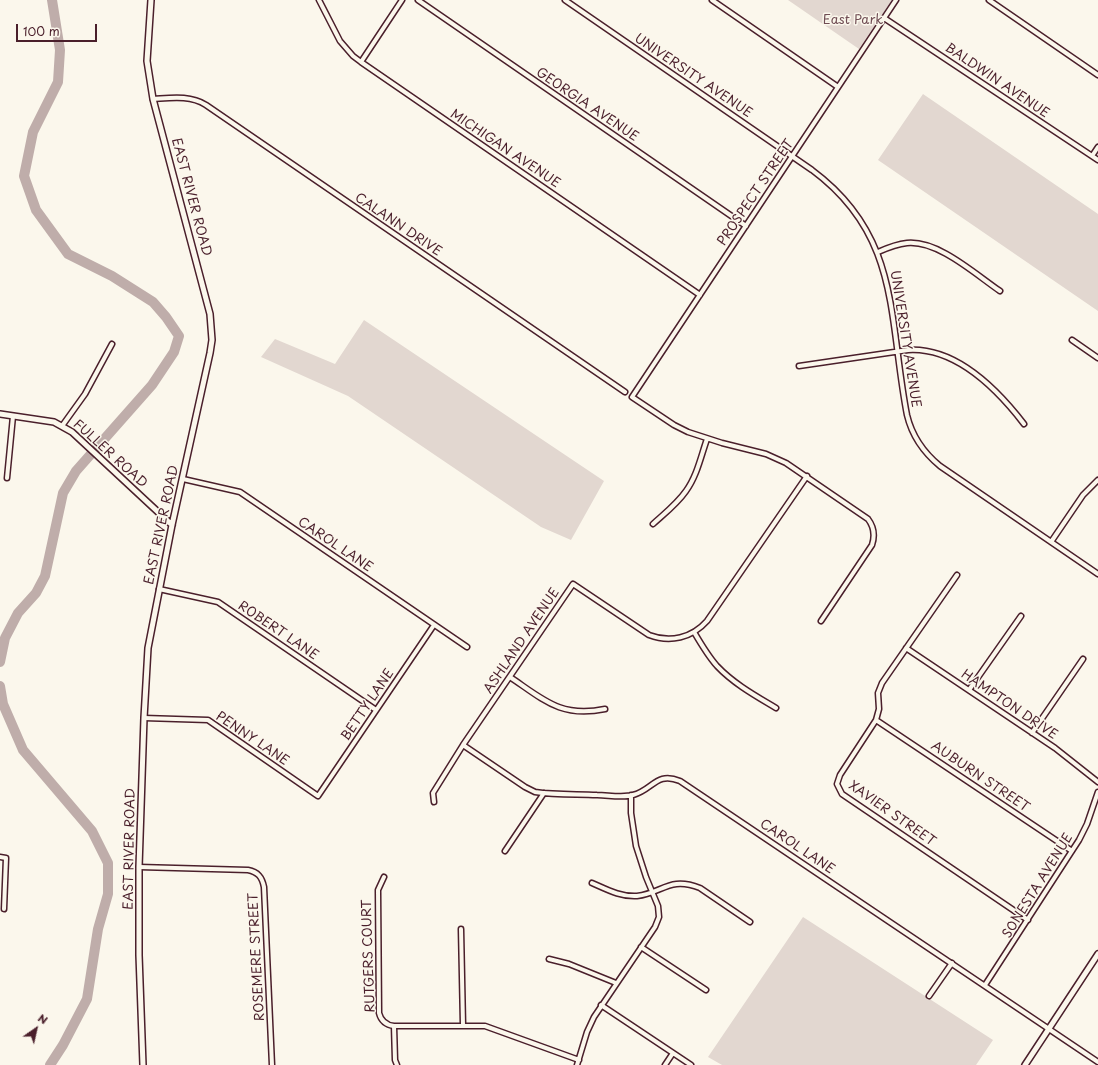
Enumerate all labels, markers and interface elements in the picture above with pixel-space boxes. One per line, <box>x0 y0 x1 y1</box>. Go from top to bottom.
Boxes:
park label: East Park <box>823 12 883 28</box>
scale bar <box>18 16 99 42</box>
text: 100 m <box>23 22 60 40</box>
street label: UNIVERSITY AVENUE <box>631 31 755 121</box>
street label: BALDWIN AVENUE <box>942 40 1052 122</box>
street label: GEORGIA AVENUE <box>533 65 641 145</box>
street label: MICHIGAN AVENUE <box>447 106 563 192</box>
street label: EAST RIVER ROAD <box>168 136 214 258</box>
street label: PROSPECT STREET <box>715 137 797 249</box>
street label: CALANN DRIVE <box>352 190 444 260</box>
street label: UNIVERSITY AVENUE <box>886 269 924 409</box>
street label: FULLER ROAD <box>70 417 150 491</box>
street label: EAST RIVER ROAD <box>142 464 182 586</box>
street label: CAROL LANE <box>295 514 375 576</box>
street label: ASHLAND AVENUE <box>481 585 563 697</box>
street label: ROBERT LANE <box>235 598 321 664</box>
street label: BETTY LANE <box>338 666 398 744</box>
street label: HAMPTON DRIVE <box>958 667 1060 743</box>
street label: PENNY LANE <box>212 709 292 769</box>
street label: AUBURN STREET <box>928 738 1032 816</box>
street label: XAVIER STREET <box>846 778 938 850</box>
street label: EAST RIVER ROAD <box>121 788 139 910</box>
street label: CAROL LANE <box>757 816 837 878</box>
street label: SONESTA AVENUE <box>999 831 1077 941</box>
street label: ROSEMERE STREET <box>246 892 268 1022</box>
street label: RUTGERS COURT <box>359 899 379 1013</box>
north arrow <box>16 1009 56 1049</box>
text: N <box>35 1009 51 1028</box>

